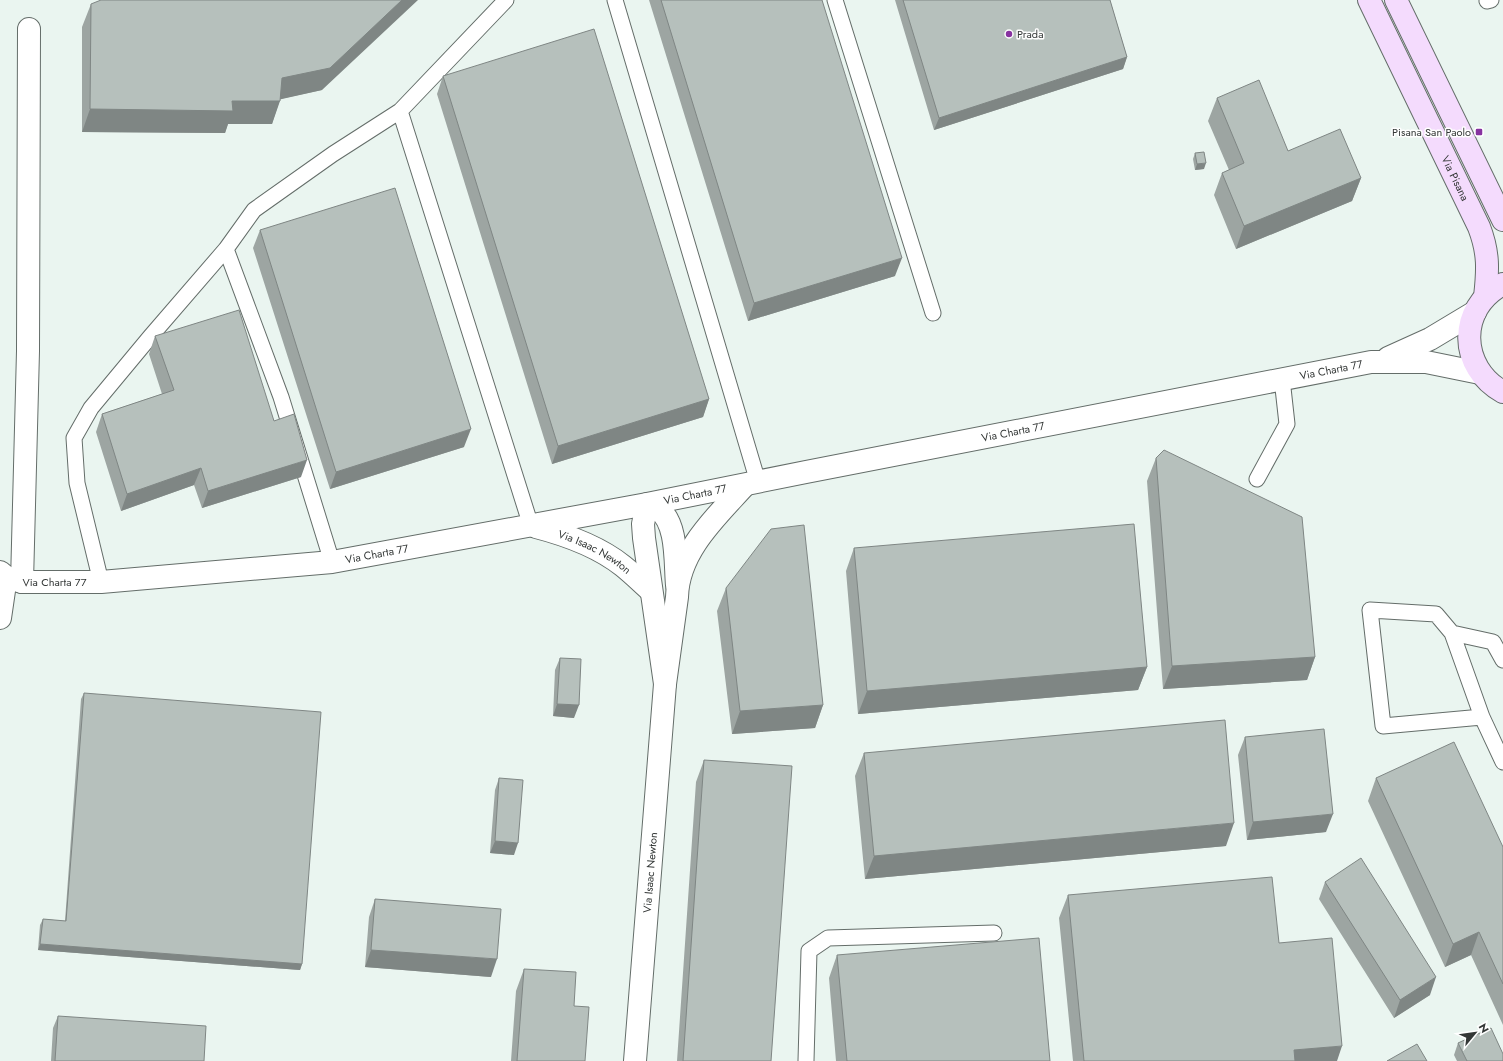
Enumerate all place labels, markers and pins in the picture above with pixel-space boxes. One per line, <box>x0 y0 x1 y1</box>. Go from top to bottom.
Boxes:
place label: Prada <box>1017 26 1043 42</box>
marker: Prada <box>1004 29 1014 39</box>
place label: Pisana San Paolo <box>1392 124 1471 140</box>
marker: Pisana San Paolo <box>1474 127 1484 137</box>

